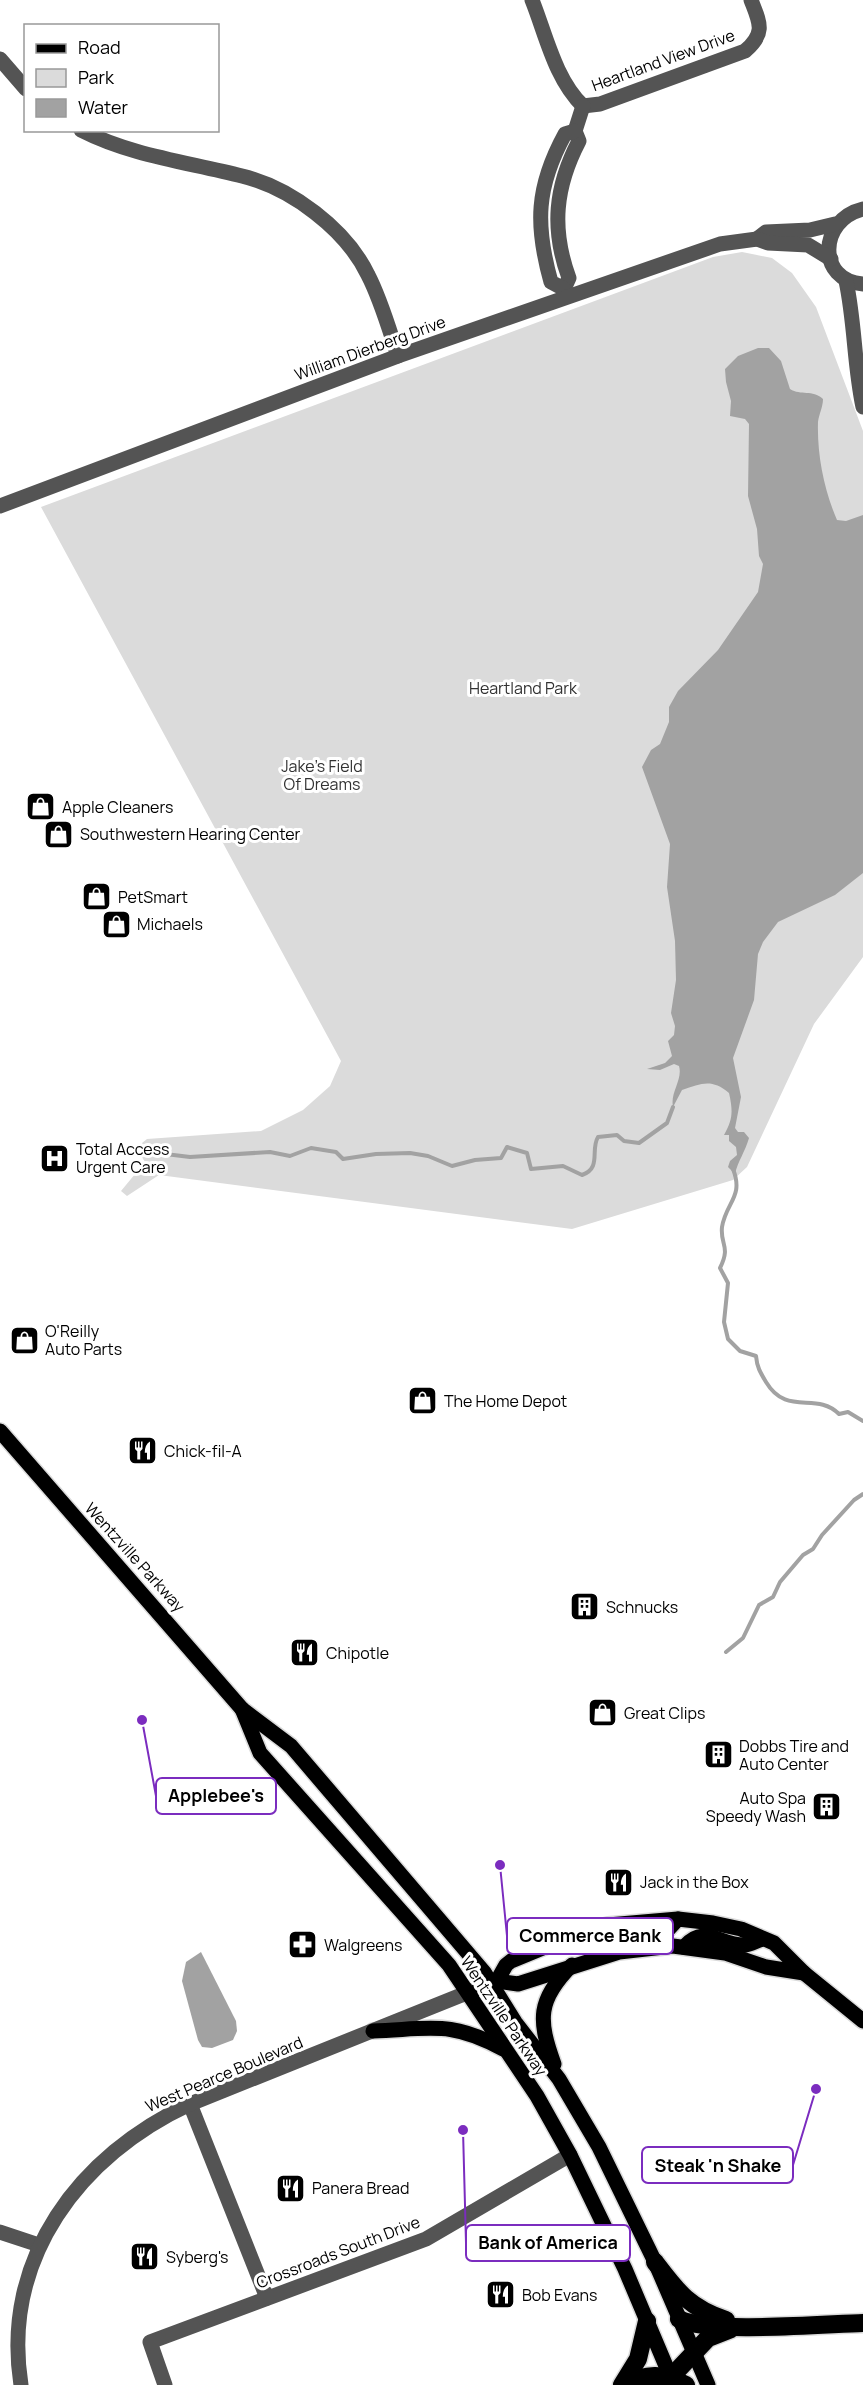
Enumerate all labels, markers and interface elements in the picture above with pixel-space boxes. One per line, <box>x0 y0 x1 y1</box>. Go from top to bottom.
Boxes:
legend <box>24 24 219 132</box>
street label: Heartland View Drive <box>588 24 738 96</box>
text: Road <box>78 35 121 59</box>
text: Park <box>78 65 115 89</box>
text: Water <box>78 95 128 119</box>
street label: William Dierberg Drive <box>291 310 449 386</box>
park label: Heartland Park <box>469 677 578 699</box>
park label: Jake's Field Of Dreams <box>281 755 363 795</box>
shop icon: Apple Cleaners <box>25 791 57 823</box>
place label: Apple Cleaners <box>62 796 173 818</box>
shop icon: Southwestern Hearing Center <box>43 818 75 850</box>
place label: Southwestern Hearing Center <box>80 823 301 845</box>
shop icon: PetSmart <box>81 881 113 913</box>
place label: PetSmart <box>118 886 188 908</box>
shop icon: Michaels <box>100 908 132 940</box>
place label: Michaels <box>137 913 203 935</box>
place label: Total Access Urgent Care <box>76 1138 169 1178</box>
hospital icon: Total Access Urgent Care <box>39 1142 71 1174</box>
place label: O'Reilly Auto Parts <box>45 1320 122 1360</box>
shop icon: O'Reilly Auto Parts <box>8 1324 40 1356</box>
shop icon: The Home Depot <box>407 1385 439 1417</box>
place label: The Home Depot <box>444 1390 567 1412</box>
restaurant icon: Chick-fil-A <box>127 1435 159 1467</box>
place label: Chick-fil-A <box>164 1440 242 1462</box>
street label: Wentzville Parkway <box>80 1498 190 1617</box>
building icon: Schnucks <box>569 1591 601 1623</box>
place label: Schnucks <box>606 1596 678 1618</box>
restaurant icon: Chipotle <box>289 1637 321 1669</box>
place label: Chipotle <box>326 1642 389 1664</box>
shop icon: Great Clips <box>587 1697 619 1729</box>
place label: Great Clips <box>624 1702 705 1724</box>
place label: Dobbs Tire and Auto Center <box>739 1735 849 1775</box>
building icon: Dobbs Tire and Auto Center <box>702 1739 734 1771</box>
callout: Applebee's <box>156 1778 276 1814</box>
text: Applebee's <box>168 1783 264 1807</box>
place label: Auto Spa Speedy Wash <box>706 1787 806 1827</box>
building icon: Auto Spa Speedy Wash <box>811 1791 843 1823</box>
restaurant icon: Jack in the Box <box>603 1866 635 1898</box>
place label: Jack in the Box <box>640 1871 749 1893</box>
callout: Commerce Bank <box>507 1918 673 1954</box>
text: Commerce Bank <box>519 1923 662 1947</box>
pharmacy icon: Walgreens <box>287 1929 319 1961</box>
place label: Walgreens <box>324 1934 402 1956</box>
street label: Wentzville Parkway <box>456 1952 553 2081</box>
street label: West Pearce Boulevard <box>142 2031 306 2117</box>
callout: Steak 'n Shake <box>642 2147 793 2183</box>
text: Steak 'n Shake <box>655 2153 782 2177</box>
restaurant icon: Panera Bread <box>275 2172 307 2204</box>
place label: Panera Bread <box>312 2177 410 2199</box>
street label: Crossroads South Drive <box>253 2211 423 2293</box>
callout: Bank of America <box>466 2225 630 2261</box>
text: Bank of America <box>478 2230 618 2254</box>
restaurant icon: Syberg's <box>129 2241 161 2273</box>
place label: Syberg's <box>166 2246 228 2268</box>
restaurant icon: Bob Evans <box>485 2279 517 2311</box>
place label: Bob Evans <box>522 2284 598 2306</box>

